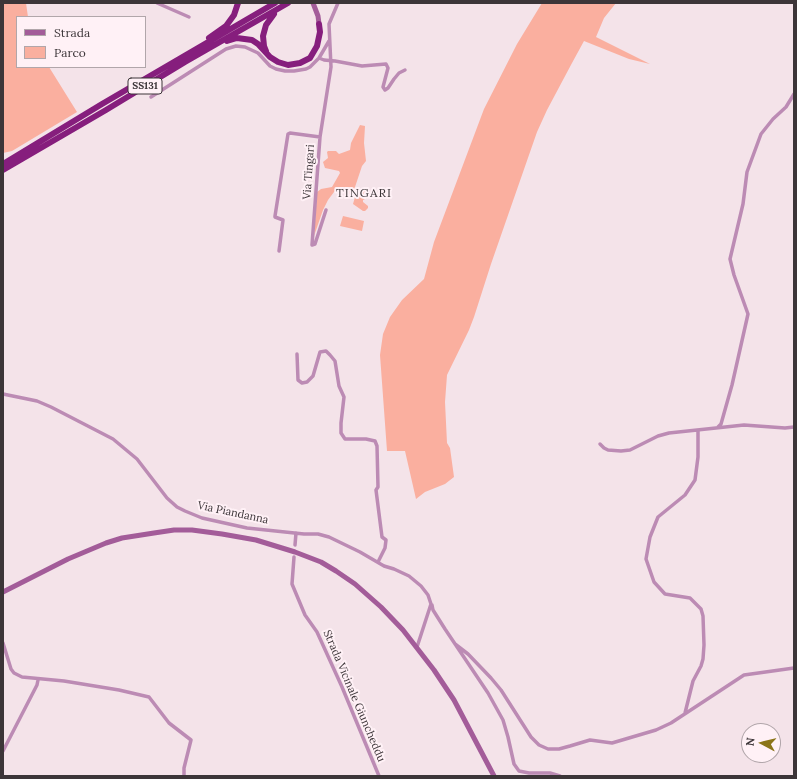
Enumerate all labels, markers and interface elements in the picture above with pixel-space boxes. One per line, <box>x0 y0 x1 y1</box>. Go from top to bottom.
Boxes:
legend <box>16 16 146 68</box>
text: Strada <box>54 25 90 40</box>
text: Parco <box>54 45 86 60</box>
road number: SS131 <box>128 78 162 94</box>
street label: Via Tingari <box>300 144 318 200</box>
district label: TINGARI <box>336 187 392 201</box>
street label: Via Piandanna <box>196 499 270 527</box>
street label: Strada Vicinale Giuncheddu <box>320 628 388 764</box>
north arrow <box>741 723 781 763</box>
text: N <box>743 737 758 747</box>

